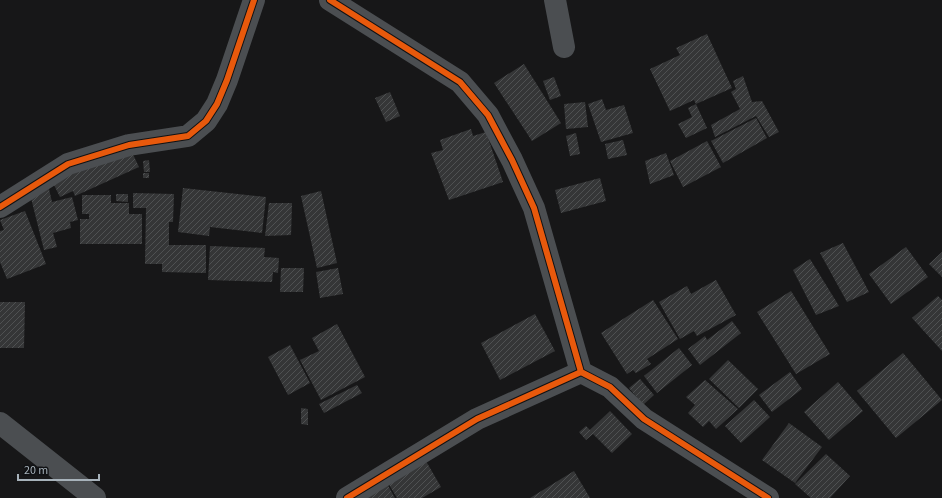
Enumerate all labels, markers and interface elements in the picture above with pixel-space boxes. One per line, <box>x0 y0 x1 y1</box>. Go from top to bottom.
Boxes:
scale bar <box>18 456 99 482</box>
text: 20 m <box>24 462 48 479</box>

